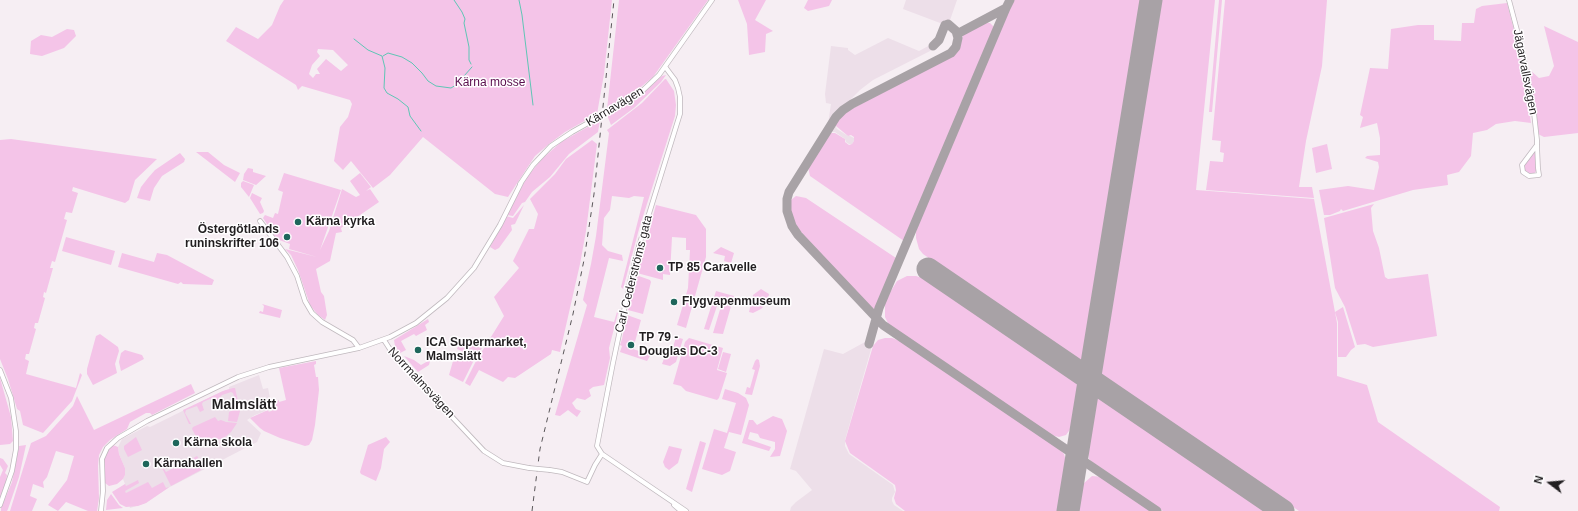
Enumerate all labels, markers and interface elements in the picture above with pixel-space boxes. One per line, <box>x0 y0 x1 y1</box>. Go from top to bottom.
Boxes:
street label: Jägarvallsvägen <box>1510 28 1540 116</box>
park label: Kärna mosse <box>455 76 525 90</box>
street label: Kärnavägen <box>584 84 646 130</box>
street label: Carl Cederströms gata <box>612 214 656 334</box>
place label: Kärna kyrka <box>306 215 375 229</box>
marker: Kärna kyrka <box>293 217 303 227</box>
place label: Östergötlands runinskrifter 106 <box>185 223 279 251</box>
marker: Östergötlands runinskrifter 106 <box>282 232 292 242</box>
place label: TP 85 Caravelle <box>668 261 757 275</box>
marker: TP 85 Caravelle <box>655 263 665 273</box>
place label: Flygvapenmuseum <box>682 295 791 309</box>
marker: Flygvapenmuseum <box>669 297 679 307</box>
place label: TP 79 - Douglas DC-3 <box>639 331 718 359</box>
place label: ICA Supermarket, Malmslätt <box>426 336 527 364</box>
marker: TP 79 - Douglas DC-3 <box>626 340 636 350</box>
street label: Norrmalmsvägen <box>385 345 457 421</box>
marker: ICA Supermarket, Malmslätt <box>413 345 423 355</box>
district label: Malmslätt <box>212 397 276 413</box>
place label: Kärna skola <box>184 436 252 450</box>
marker: Kärna skola <box>171 438 181 448</box>
place label: Kärnahallen <box>154 457 223 471</box>
marker: Kärnahallen <box>141 459 151 469</box>
north arrow <box>1530 463 1570 503</box>
text: N <box>1532 474 1545 485</box>

